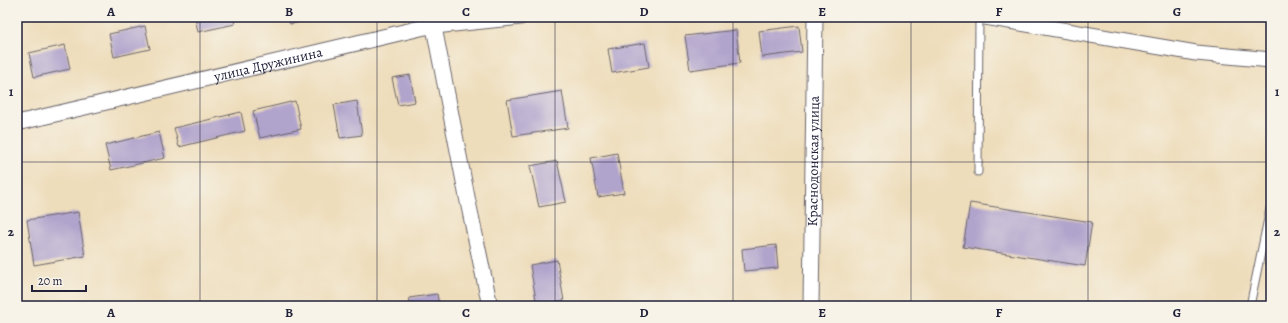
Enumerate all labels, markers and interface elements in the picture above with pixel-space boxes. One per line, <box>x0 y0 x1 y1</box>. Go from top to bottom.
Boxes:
text: A <box>106 3 116 20</box>
text: B <box>285 3 293 20</box>
text: C <box>462 3 470 20</box>
text: D <box>639 3 649 20</box>
text: E <box>818 3 826 20</box>
text: F <box>996 3 1003 20</box>
text: G <box>1173 3 1181 20</box>
street label: улица Дружинина <box>211 42 325 86</box>
text: 1 <box>9 83 14 100</box>
text: 1 <box>1275 83 1280 100</box>
street label: Краснодонская улица <box>803 95 823 227</box>
text: 2 <box>8 223 15 240</box>
text: 2 <box>1274 223 1281 240</box>
scale bar <box>32 267 86 293</box>
text: 20 m <box>38 273 62 289</box>
text: A <box>106 304 116 321</box>
text: B <box>285 304 293 321</box>
text: C <box>462 304 470 321</box>
text: D <box>639 304 649 321</box>
text: E <box>818 304 826 321</box>
text: F <box>996 304 1003 321</box>
text: G <box>1173 304 1181 321</box>

